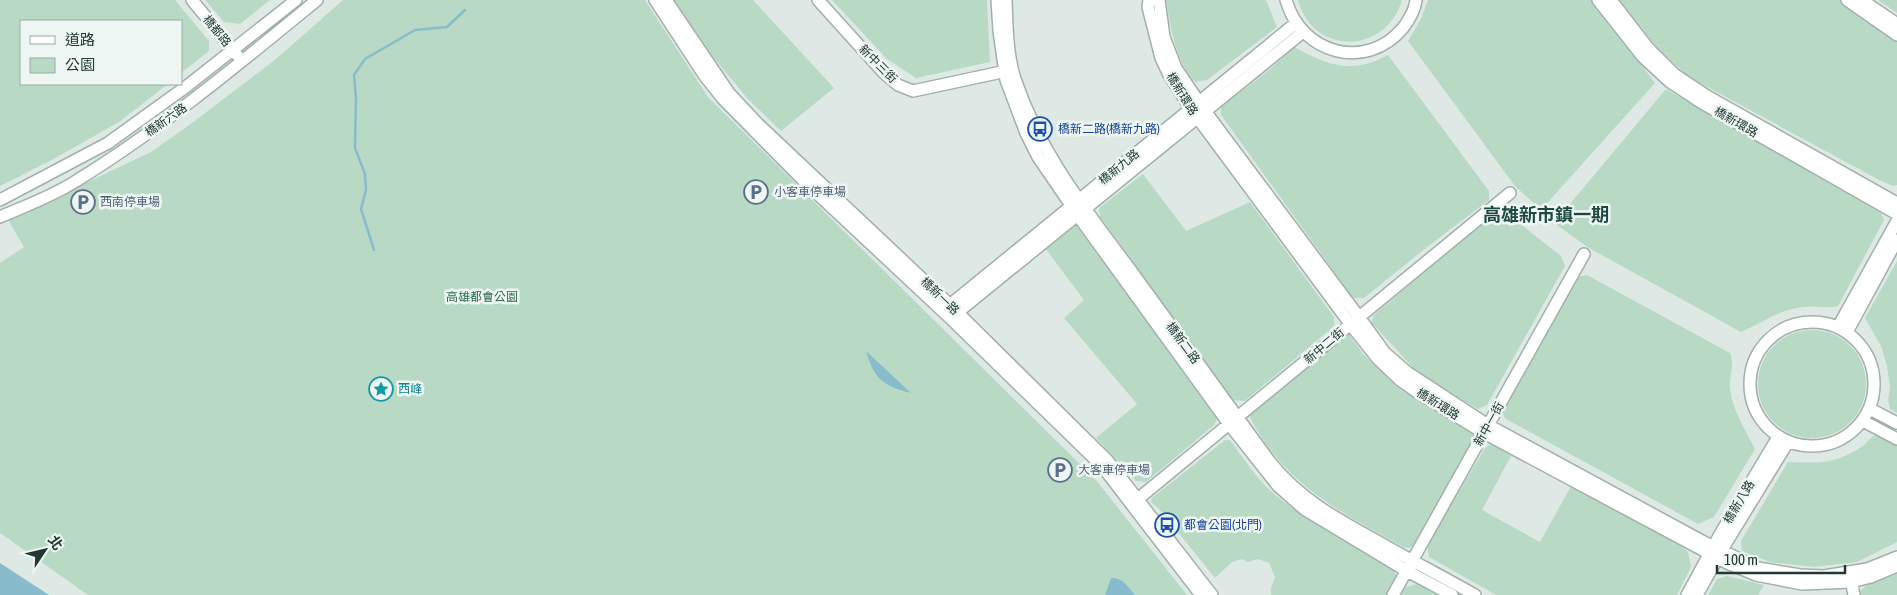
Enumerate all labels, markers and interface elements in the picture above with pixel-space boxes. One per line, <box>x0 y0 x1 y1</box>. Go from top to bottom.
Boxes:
street label: 橋都路 <box>200 13 234 49</box>
legend <box>20 20 182 85</box>
text: 道路 <box>65 31 95 48</box>
street label: 新中三街 <box>856 42 900 86</box>
text: 公園 <box>65 56 95 73</box>
street label: 橋新環路 <box>1163 70 1201 118</box>
street label: 橋新六路 <box>142 100 190 140</box>
street label: 橋新環路 <box>1712 104 1760 140</box>
bus stop icon: 橋新二路(橋新九路) <box>1027 116 1053 142</box>
place label: 橋新二路(橋新九路) <box>1058 122 1160 136</box>
street label: 橋新九路 <box>1096 146 1142 188</box>
parking icon: 小客車停車場 <box>743 179 769 205</box>
place label: 小客車停車場 <box>774 185 846 199</box>
parking icon: 西南停車場 <box>70 189 96 215</box>
place label: 西南停車場 <box>100 195 160 209</box>
district label: 高雄新市鎮一期 <box>1483 204 1609 225</box>
street label: 橋新一路 <box>918 274 962 318</box>
park label: 高雄都會公園 <box>446 290 518 304</box>
street label: 橋新二路 <box>1163 319 1203 367</box>
street label: 新中二街 <box>1301 325 1347 367</box>
place icon: 西峰 <box>368 376 394 402</box>
place label: 西峰 <box>398 382 422 396</box>
street label: 橋新環路 <box>1414 385 1462 423</box>
street label: 新中一街 <box>1471 400 1507 448</box>
parking icon: 大客車停車場 <box>1047 457 1073 483</box>
place label: 大客車停車場 <box>1078 463 1150 477</box>
street label: 橋新八路 <box>1721 478 1757 526</box>
bus stop icon: 都會公園(北門) <box>1154 512 1180 538</box>
place label: 都會公園(北門) <box>1184 518 1262 532</box>
north arrow <box>20 525 70 575</box>
text: 北 <box>45 532 66 553</box>
scale bar <box>1717 542 1844 574</box>
text: 100 m <box>1724 551 1758 568</box>

